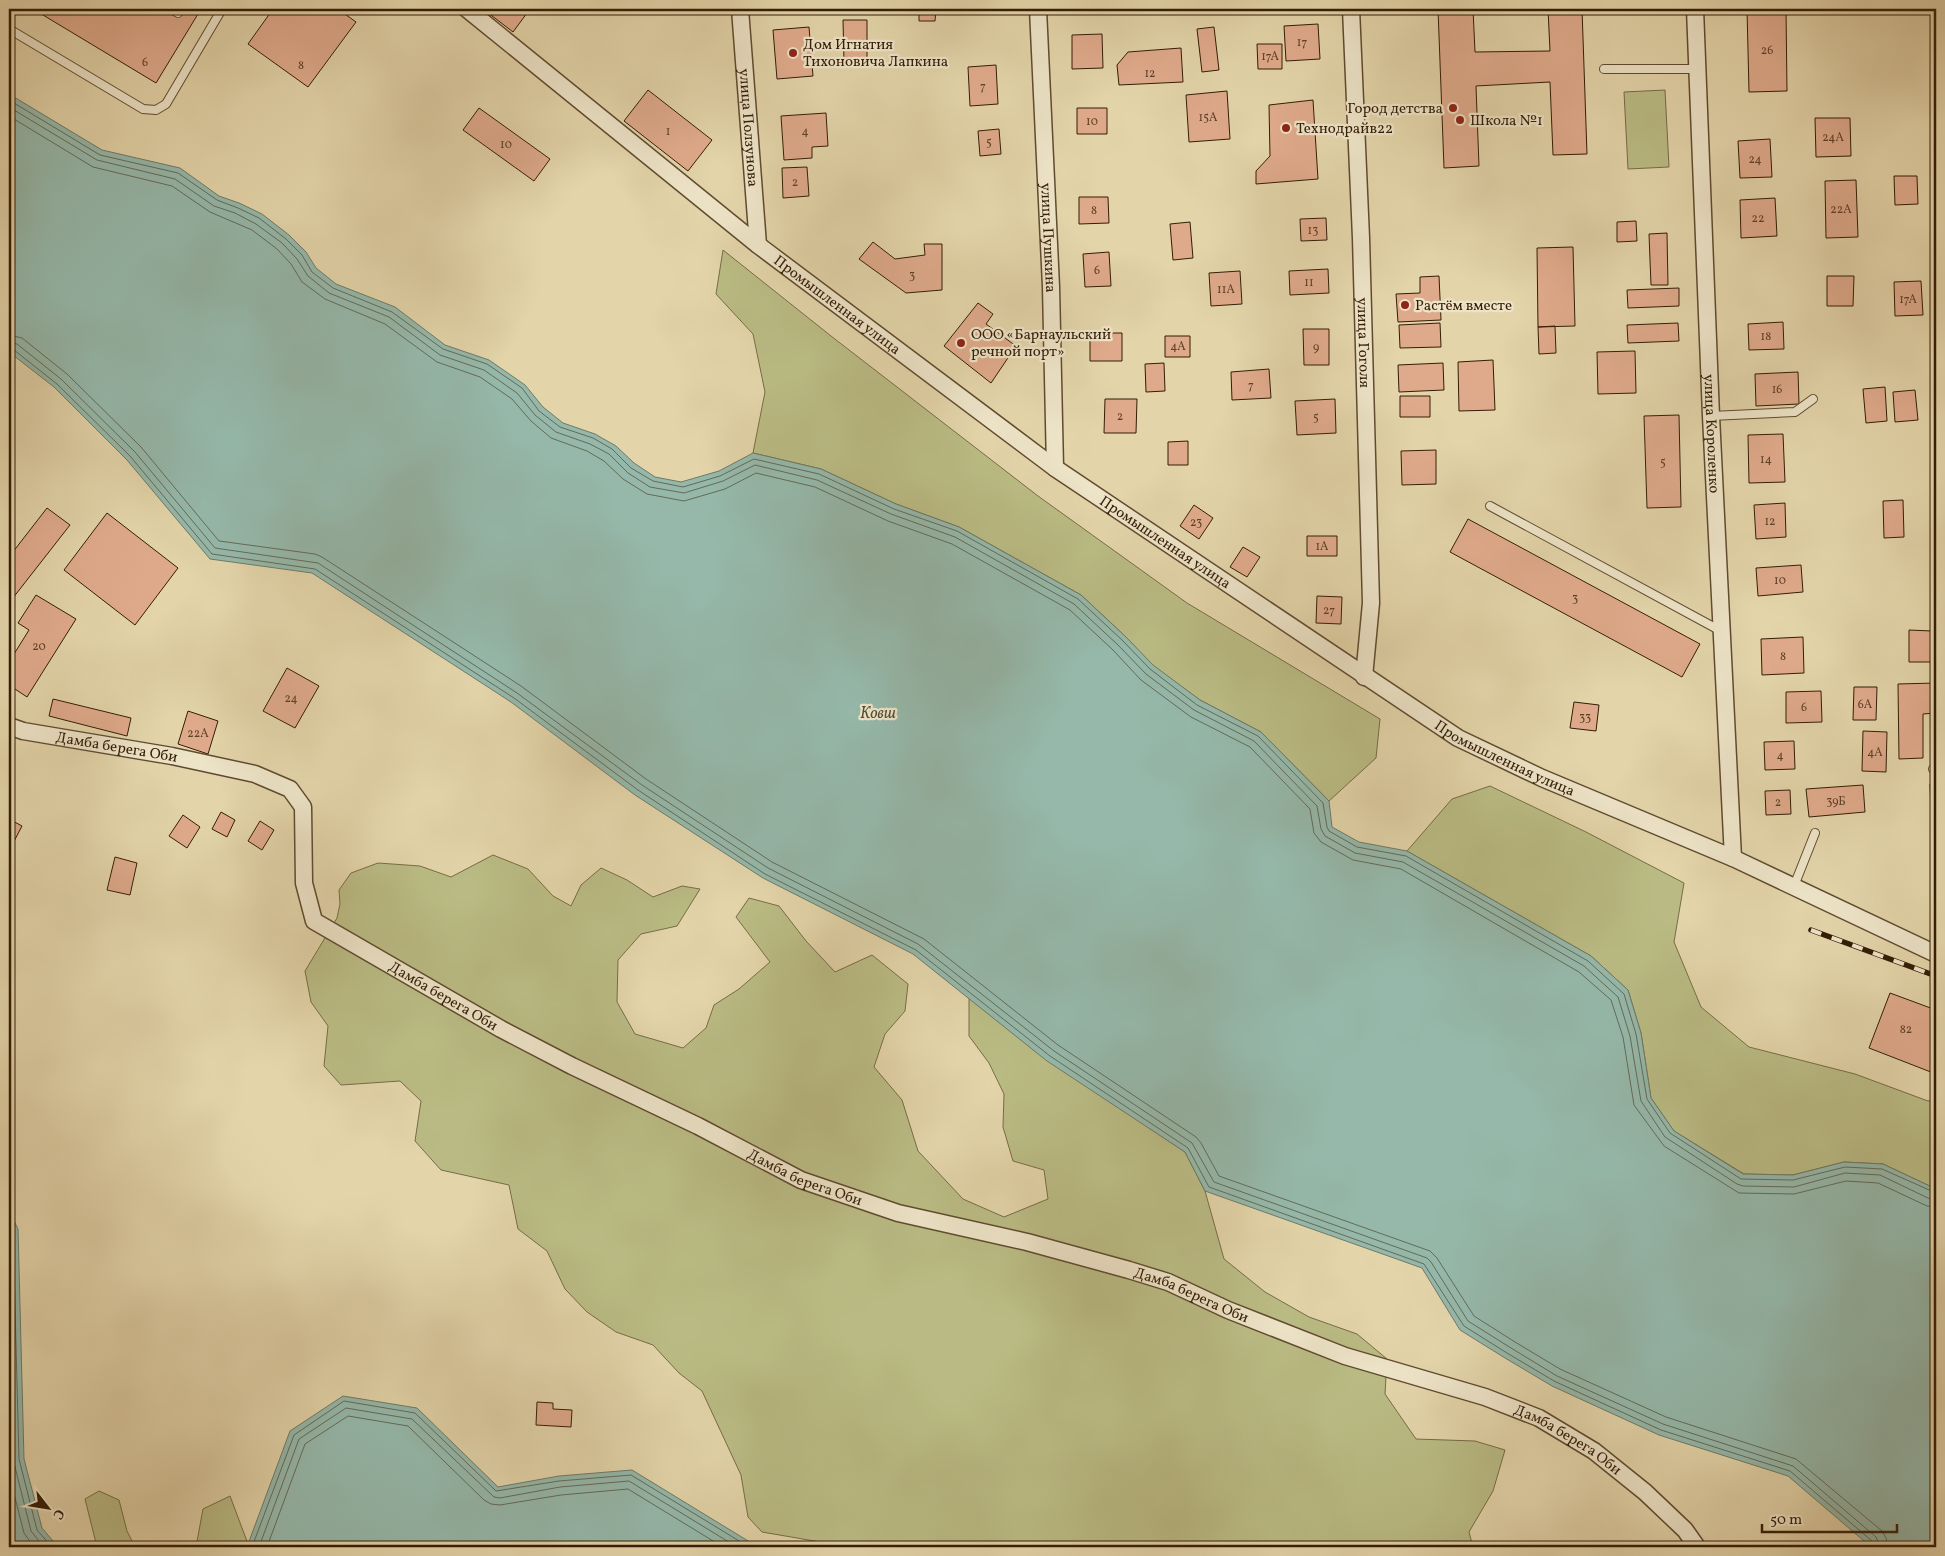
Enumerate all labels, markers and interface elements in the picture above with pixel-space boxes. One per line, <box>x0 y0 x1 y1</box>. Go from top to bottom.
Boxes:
place label: Дом Игнатия Тихоновича Лапкина <box>803 35 948 73</box>
house number: 17 <box>1297 35 1307 51</box>
house number: 26 <box>1761 43 1773 59</box>
marker: Дом Игнатия Тихоновича Лапкина <box>787 47 799 59</box>
house number: 17А <box>1261 49 1279 65</box>
house number: 6 <box>142 55 148 71</box>
house number: 8 <box>298 58 304 74</box>
house number: 12 <box>1144 66 1156 82</box>
street label: улица Ползунова <box>733 68 763 188</box>
house number: 7 <box>980 79 986 95</box>
place label: Город детства <box>1347 99 1443 120</box>
marker: Город детства <box>1447 102 1459 114</box>
house number: 15А <box>1199 110 1218 126</box>
place label: Школа №1 <box>1470 111 1543 132</box>
house number: 10 <box>1086 114 1098 130</box>
marker: Школа №1 <box>1454 114 1466 126</box>
place label: Технодрайв22 <box>1296 119 1393 140</box>
marker: Технодрайв22 <box>1280 122 1292 134</box>
house number: 1 <box>666 124 670 140</box>
house number: 4 <box>801 124 809 140</box>
house number: 24А <box>1822 130 1844 146</box>
house number: 5 <box>986 135 992 151</box>
house number: 10 <box>500 137 512 153</box>
house number: 24 <box>1748 152 1762 168</box>
house number: 2 <box>792 175 798 191</box>
street label: улица Пушкина <box>1034 182 1060 293</box>
house number: 22А <box>1830 202 1852 218</box>
house number: 8 <box>1091 203 1097 219</box>
house number: 22 <box>1752 211 1764 227</box>
house number: 13 <box>1308 223 1318 239</box>
street label: Промышленная улица <box>769 251 904 361</box>
house number: 6 <box>1094 263 1100 279</box>
house number: 3 <box>909 268 915 284</box>
house number: 11 <box>1304 275 1314 291</box>
house number: 11А <box>1217 282 1235 298</box>
house number: 17А <box>1899 292 1917 308</box>
place label: Растём вместе <box>1415 296 1512 317</box>
street label: улица Гоголя <box>1351 297 1374 389</box>
marker: Растём вместе <box>1399 299 1411 311</box>
place label: ООО «Барнаульский речной порт» <box>971 325 1111 363</box>
house number: 18 <box>1761 329 1771 345</box>
marker: ООО «Барнаульский речной порт» <box>955 337 967 349</box>
house number: 4А <box>1170 339 1186 355</box>
house number: 9 <box>1313 340 1319 356</box>
street label: улица Короленко <box>1697 374 1724 494</box>
house number: 7 <box>1248 378 1254 394</box>
house number: 16 <box>1772 382 1782 398</box>
house number: 2 <box>1117 409 1123 425</box>
house number: 5 <box>1313 410 1319 426</box>
house number: 14 <box>1760 452 1772 468</box>
house number: 5 <box>1660 455 1666 471</box>
street label: Промышленная улица <box>1095 492 1234 595</box>
house number: 12 <box>1764 514 1776 530</box>
house number: 23 <box>1190 515 1202 531</box>
house number: 1А <box>1315 539 1329 555</box>
house number: 10 <box>1774 573 1786 589</box>
house number: 3 <box>1572 591 1578 607</box>
house number: 27 <box>1323 603 1335 619</box>
house number: 20 <box>32 639 46 655</box>
house number: 8 <box>1780 649 1786 665</box>
house number: 24 <box>284 691 298 707</box>
house number: 6А <box>1858 697 1873 713</box>
house number: 6 <box>1801 700 1807 716</box>
water label: Ковш <box>860 703 896 725</box>
house number: 33 <box>1579 710 1591 726</box>
street label: Промышленная улица <box>1430 716 1578 803</box>
house number: 22А <box>187 726 209 742</box>
street label: Дамба берега Оби <box>54 728 179 769</box>
house number: 4А <box>1867 745 1883 761</box>
house number: 4 <box>1776 748 1784 764</box>
house number: 39Б <box>1826 794 1846 810</box>
house number: 2 <box>1775 795 1781 811</box>
street label: Дамба берега Оби <box>384 957 501 1037</box>
house number: 82 <box>1900 1022 1912 1038</box>
street label: Дамба берега Оби <box>743 1145 865 1212</box>
street label: Дамба берега Оби <box>1131 1263 1251 1329</box>
street label: Дамба берега Оби <box>1511 1400 1625 1481</box>
north arrow <box>22 1484 72 1534</box>
scale bar <box>1762 1501 1898 1533</box>
text: С <box>47 1505 68 1523</box>
text: 50 m <box>1770 1510 1802 1531</box>

